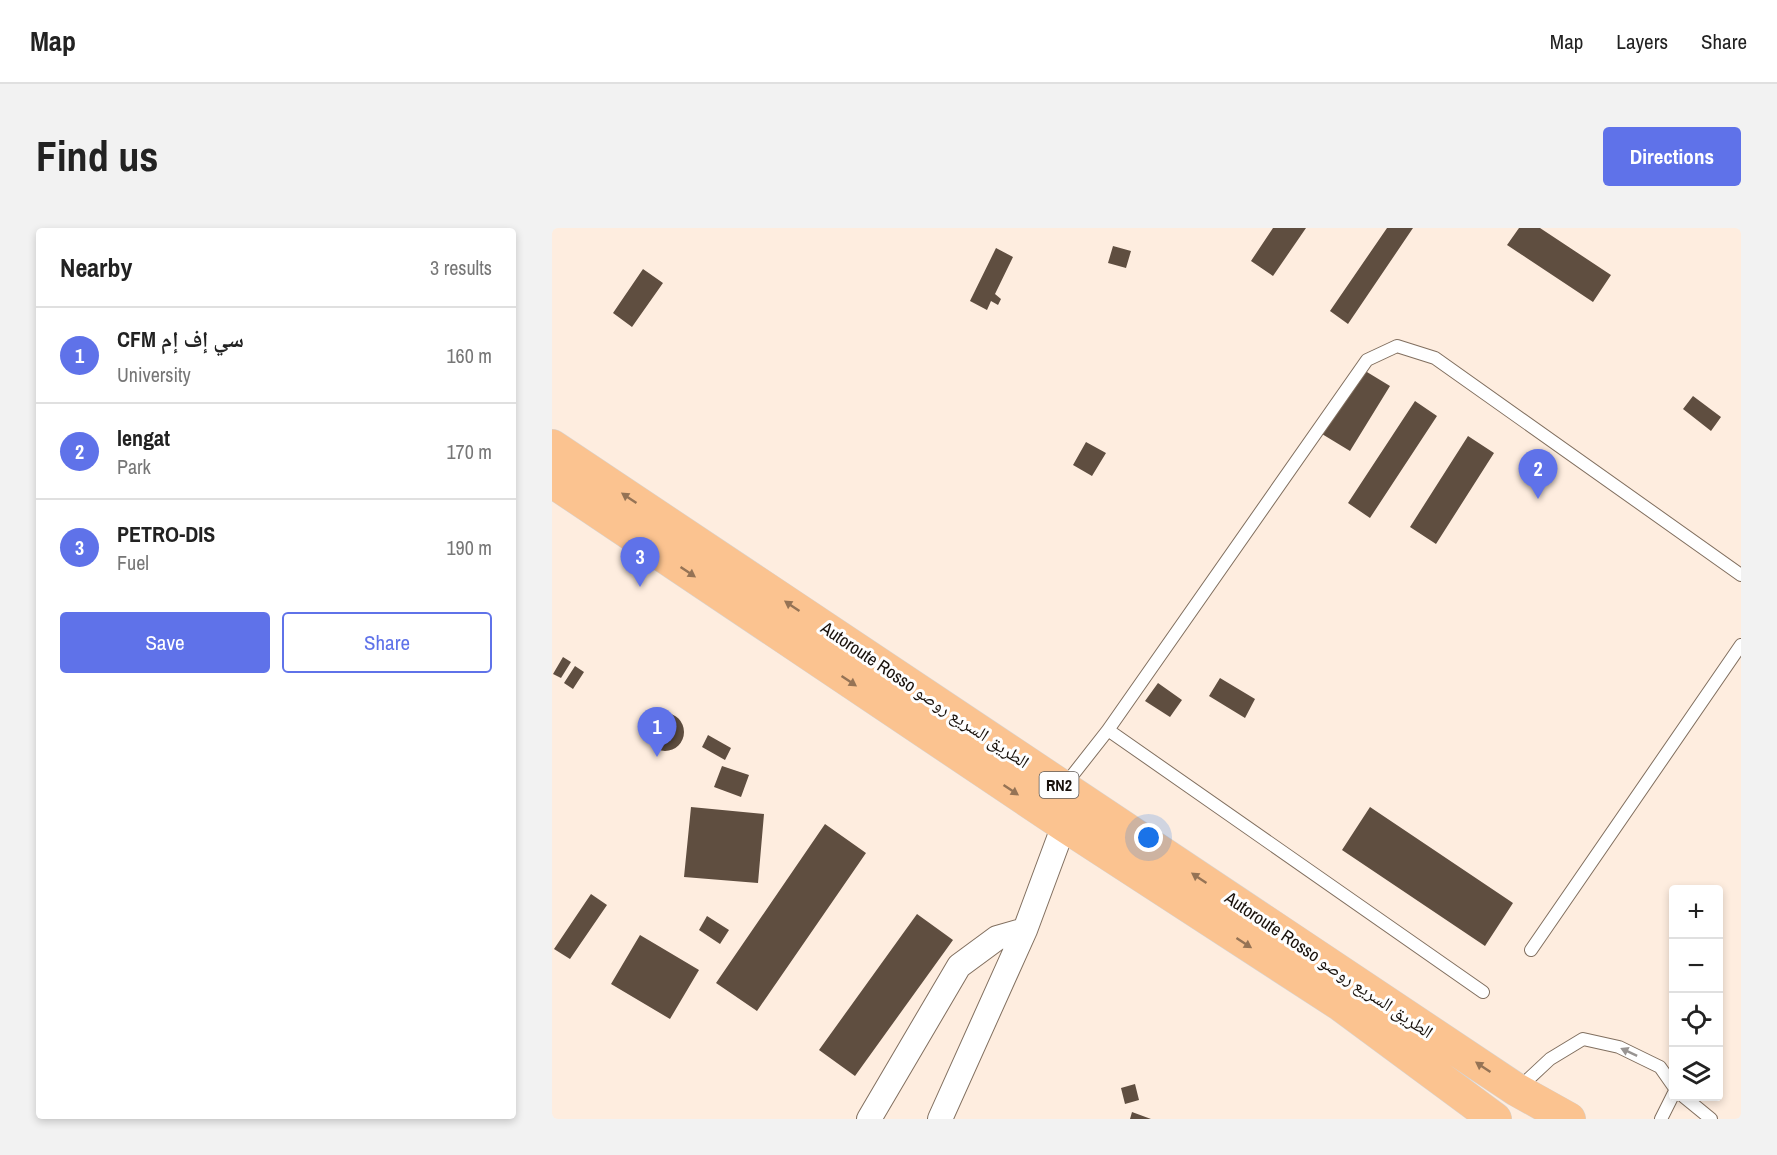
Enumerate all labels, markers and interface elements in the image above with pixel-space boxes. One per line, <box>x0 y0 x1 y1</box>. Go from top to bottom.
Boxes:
text: Map <box>30 22 76 60</box>
text: Map <box>1550 27 1583 56</box>
text: Layers <box>1616 27 1668 56</box>
text: Share <box>1701 27 1747 56</box>
button: Directions <box>1603 127 1741 186</box>
text: Find us <box>36 128 158 184</box>
text: Nearby <box>60 250 132 285</box>
text: 3 results <box>430 254 492 281</box>
text: CFM سي إف إم <box>117 324 244 354</box>
text: 1 <box>75 342 84 369</box>
text: 160 m <box>446 342 492 369</box>
text: University <box>117 361 191 388</box>
text: lengat <box>117 423 170 453</box>
text: 2 <box>75 438 84 465</box>
text: 170 m <box>446 438 492 465</box>
pin: 2 <box>1518 450 1558 499</box>
text: Park <box>117 453 151 480</box>
one-way arrow <box>622 492 638 504</box>
text: PETRO-DIS <box>117 519 215 549</box>
text: 3 <box>75 534 84 561</box>
text: 190 m <box>446 534 492 561</box>
pin: 3 <box>620 538 659 587</box>
text: Fuel <box>117 549 149 576</box>
one-way arrow <box>679 566 695 578</box>
one-way arrow <box>784 600 800 612</box>
button: Save <box>60 612 270 673</box>
button: Share <box>282 612 492 673</box>
street label: Autoroute Rosso الطريق السريع روصو <box>815 615 1035 774</box>
one-way arrow <box>841 675 857 687</box>
pin: 1 <box>638 708 676 757</box>
road number: RN2 <box>1040 772 1078 798</box>
one-way arrow <box>1003 784 1019 795</box>
your location <box>1134 823 1163 852</box>
one-way arrow <box>1190 872 1207 883</box>
street label: Autoroute Rosso الطريق السريع روصو <box>1219 885 1439 1044</box>
map controls <box>1669 885 1723 1101</box>
button: + <box>1669 885 1723 939</box>
one-way arrow <box>1236 937 1253 948</box>
button: − <box>1669 939 1723 993</box>
button: locate <box>1669 993 1723 1047</box>
button: layers <box>1669 1047 1723 1101</box>
one-way arrow <box>1621 1048 1638 1057</box>
one-way arrow <box>1475 1062 1491 1073</box>

